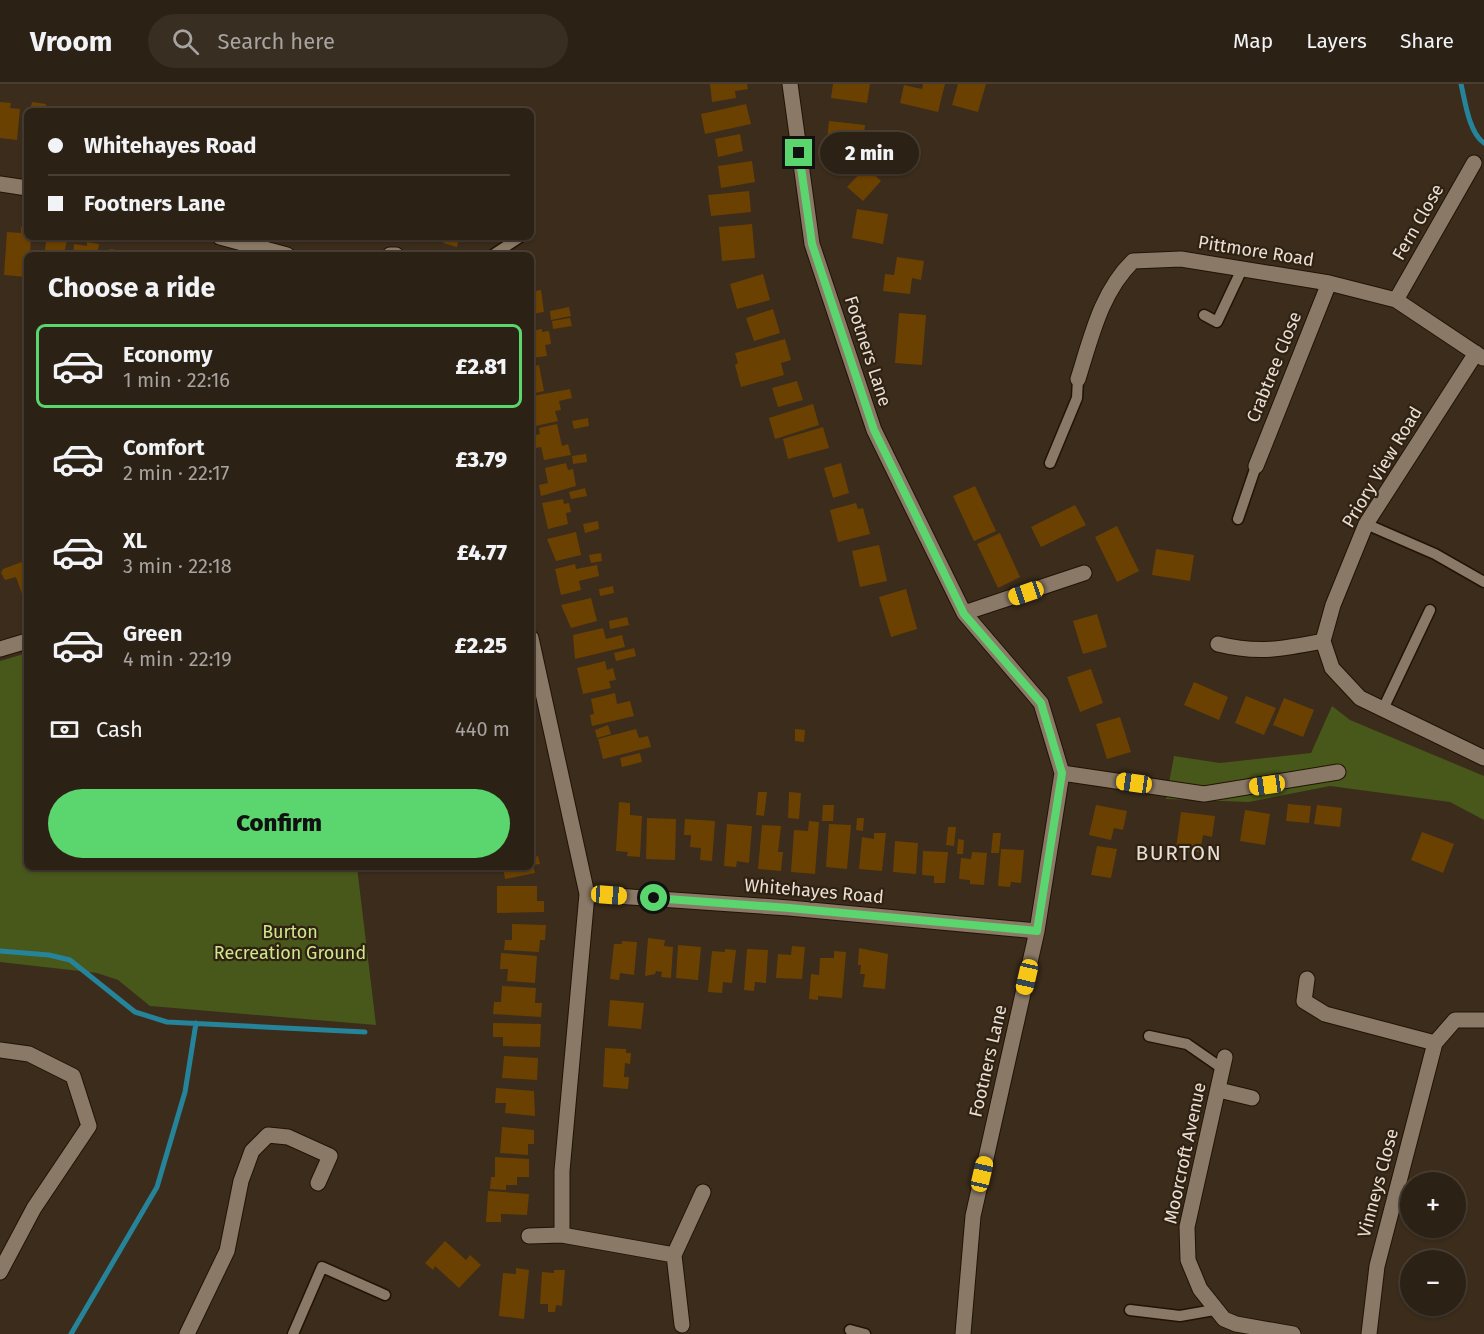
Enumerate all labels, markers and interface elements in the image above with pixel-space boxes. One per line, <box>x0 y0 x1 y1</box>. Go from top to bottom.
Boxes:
search box <box>148 14 568 68</box>
text: Vroom <box>30 25 112 58</box>
icon: search <box>169 25 202 58</box>
text: Search here <box>217 28 335 55</box>
text: Map <box>1233 28 1273 54</box>
text: Layers <box>1306 28 1367 54</box>
text: Share <box>1400 28 1454 54</box>
text: Whitehayes Road <box>84 132 257 159</box>
callout: 2 min <box>820 132 919 174</box>
route end <box>785 139 812 166</box>
text: 2 min <box>845 141 894 165</box>
street label: Fern Close <box>1387 180 1449 264</box>
text: Footners Lane <box>84 190 225 217</box>
street label: Pittmore Road <box>1197 231 1315 271</box>
text: Choose a ride <box>48 272 215 304</box>
street label: Footners Lane <box>840 293 896 409</box>
street label: Crabtree Close <box>1242 308 1306 426</box>
icon: car <box>51 339 105 393</box>
text: Economy <box>123 341 212 368</box>
text: £2.81 <box>455 353 507 380</box>
text: 1 min · 22:16 <box>123 368 230 392</box>
street label: Priory View Road <box>1337 402 1427 532</box>
icon: car <box>51 432 105 486</box>
text: Comfort <box>123 434 204 461</box>
text: £3.79 <box>455 446 507 473</box>
text: 2 min · 22:17 <box>123 461 229 485</box>
icon: car <box>51 525 105 579</box>
text: XL <box>123 527 147 554</box>
text: £4.77 <box>457 539 507 566</box>
text: 3 min · 22:18 <box>123 554 232 578</box>
car <box>1006 579 1046 607</box>
icon: car <box>51 618 105 672</box>
text: Green <box>123 620 182 647</box>
text: £2.25 <box>455 632 507 659</box>
text: 4 min · 22:19 <box>123 647 232 671</box>
icon: cash <box>48 713 81 746</box>
text: Cash <box>96 716 143 743</box>
text: 440 m <box>455 717 510 741</box>
car <box>1115 772 1153 794</box>
car <box>1248 774 1286 796</box>
button: Confirm <box>48 789 510 858</box>
district label: BURTON <box>1136 840 1222 866</box>
street label: Whitehayes Road <box>743 874 885 908</box>
route start <box>640 884 667 911</box>
car <box>590 885 628 905</box>
park label: Burton Recreation Ground <box>214 921 366 964</box>
car <box>1014 957 1040 997</box>
street label: Footners Lane <box>964 1003 1012 1119</box>
street label: Moorcroft Avenue <box>1159 1080 1211 1226</box>
street label: Vinneys Close <box>1353 1126 1403 1240</box>
car <box>969 1154 995 1194</box>
map controls <box>1400 1172 1466 1316</box>
button: + <box>1400 1172 1466 1238</box>
button: − <box>1400 1250 1466 1316</box>

